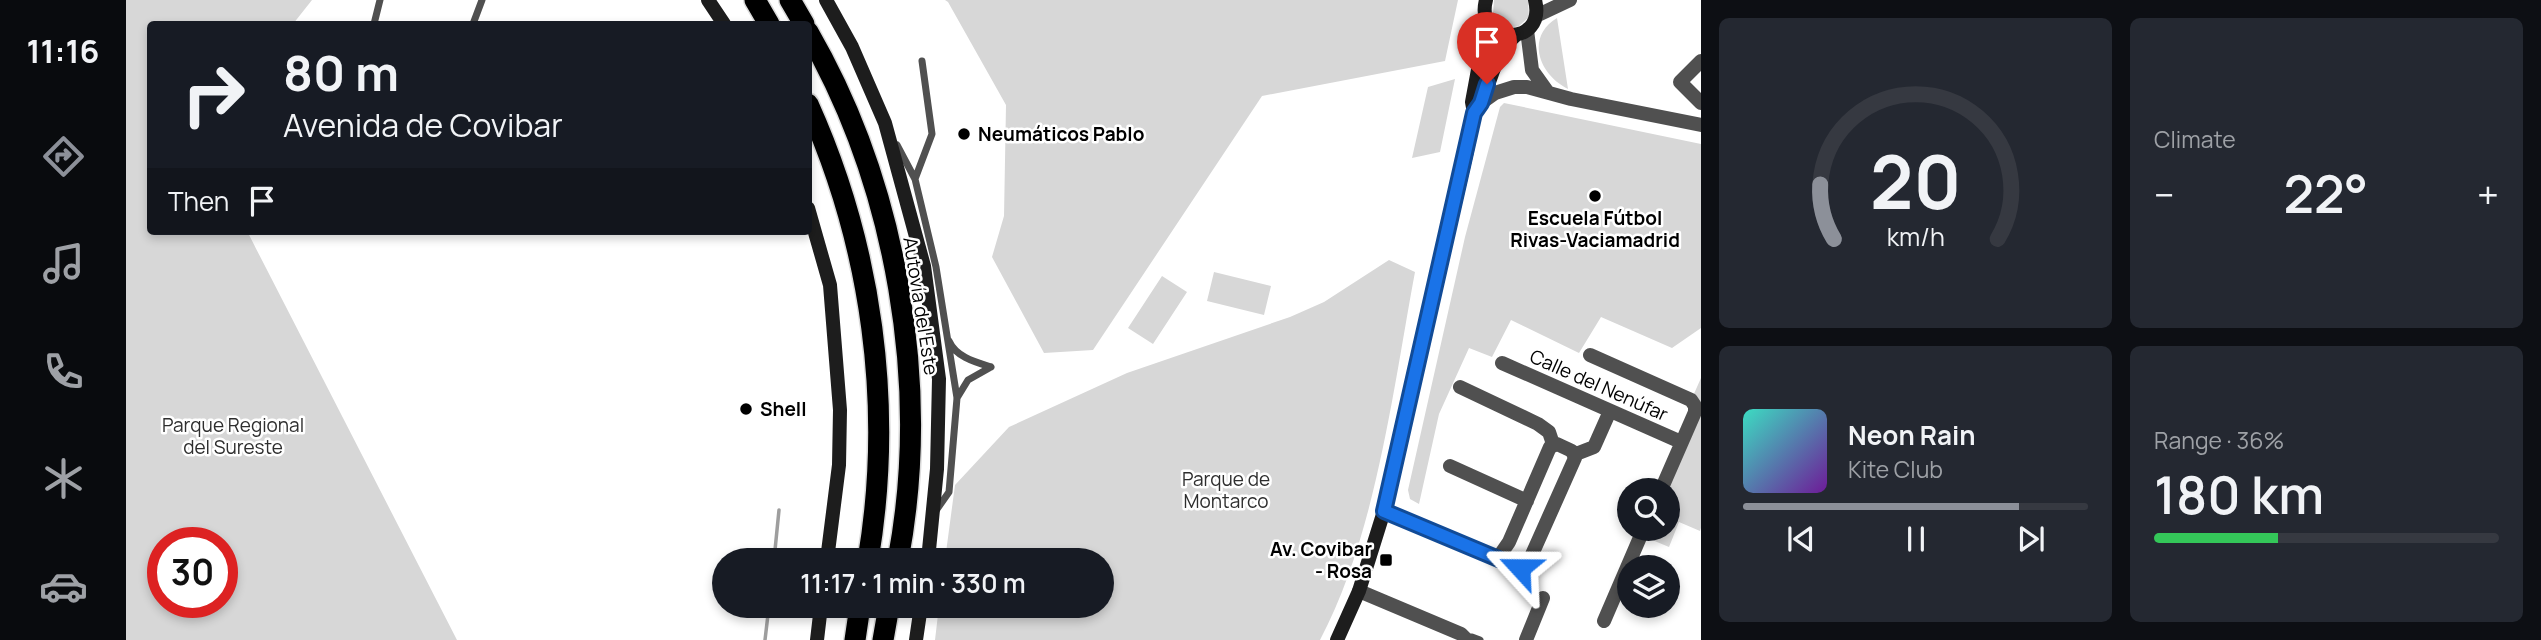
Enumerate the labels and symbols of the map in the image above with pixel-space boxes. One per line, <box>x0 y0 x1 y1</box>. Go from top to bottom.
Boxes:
pin <box>1457 12.0 1517 84</box>
place label: Neumáticos Pablo <box>978 121 1144 147</box>
marker: Neumáticos Pablo <box>956 126 972 142</box>
marker: Escuela Fútbol Rivas-Vaciamadrid <box>1587 188 1603 204</box>
place label: Escuela Fútbol Rivas-Vaciamadrid <box>1510 205 1680 253</box>
street label: Autovía del Este <box>897 235 945 377</box>
street label: Calle del Nenúfar <box>1526 343 1672 427</box>
place label: Shell <box>760 396 806 422</box>
marker: Shell <box>738 401 754 417</box>
park label: Parque Regional del Sureste <box>162 412 304 460</box>
park label: Parque de Montarco <box>1182 466 1270 514</box>
speed limit sign: 30 <box>147 527 238 618</box>
position arrow <box>1483 531 1557 605</box>
place label: Av. Covibar - Rosa <box>1270 536 1372 584</box>
marker: Av. Covibar - Rosa <box>1378 552 1394 568</box>

